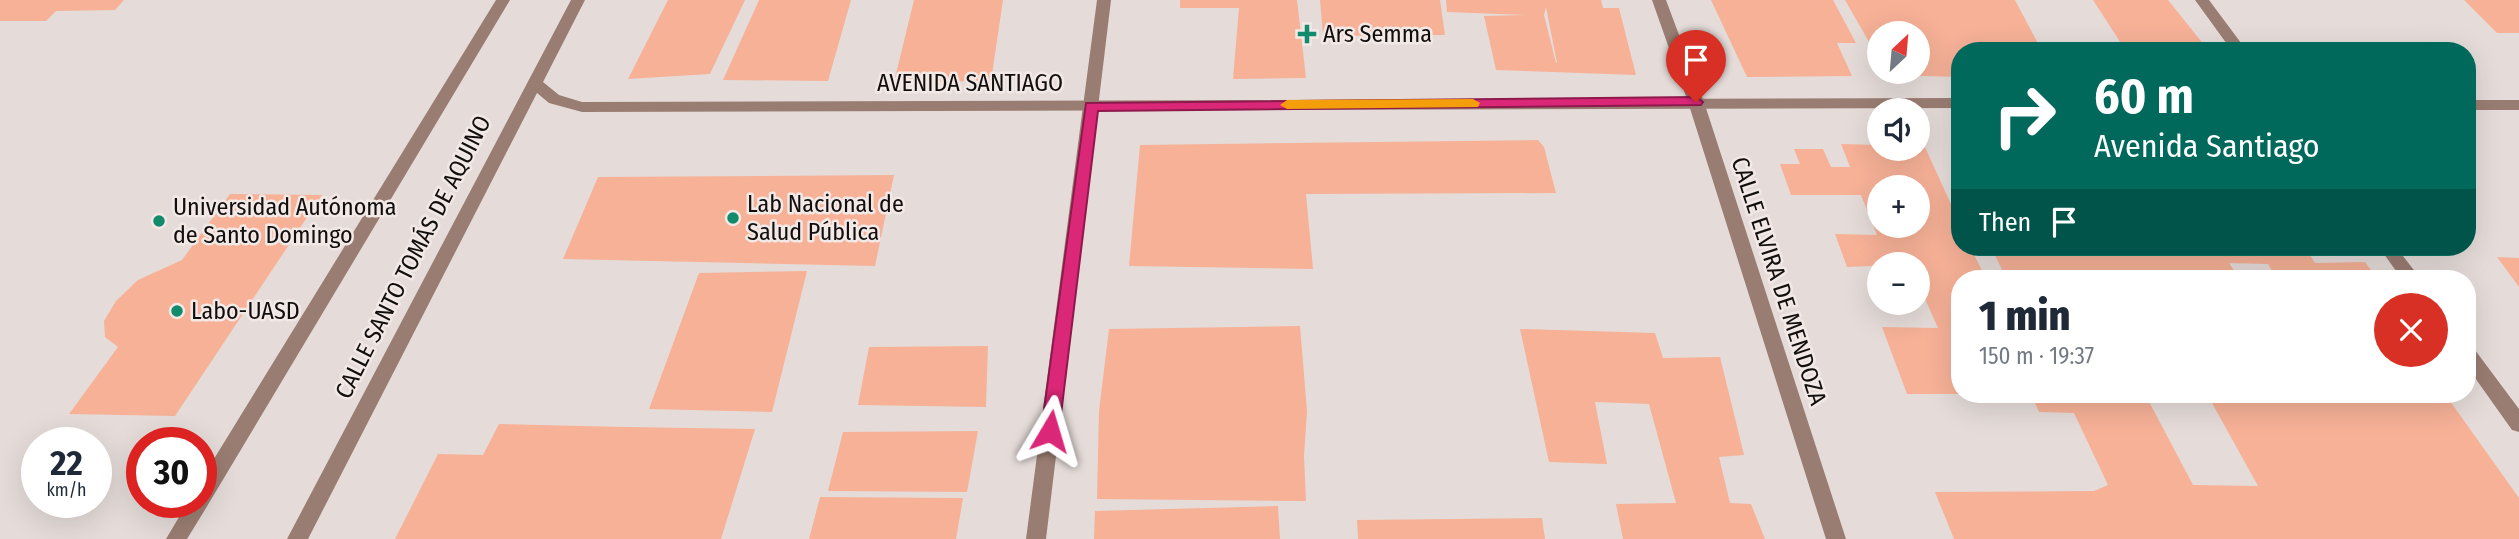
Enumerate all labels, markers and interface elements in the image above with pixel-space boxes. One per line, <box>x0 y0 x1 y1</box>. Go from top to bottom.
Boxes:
place label: Ars Semma <box>1323 20 1432 48</box>
north arrow <box>1867 21 1930 84</box>
map controls <box>1867 21 1930 315</box>
marker: Ars Semma <box>1297 24 1317 44</box>
pin <box>1666 30 1726 102</box>
icon: arrive <box>1677 41 1715 79</box>
text: 60 m <box>2094 67 2194 126</box>
street label: AVENIDA SANTIAGO <box>877 69 1063 97</box>
icon: right <box>1979 70 2070 161</box>
button: sound <box>1867 98 1930 161</box>
street label: CALLE SANTO TOMÁS DE AQUINO <box>328 110 497 403</box>
text: Avenida Santiago <box>2094 127 2320 165</box>
street label: CALLE ELVIRA DE MENDOZA <box>1726 153 1832 409</box>
button: + <box>1867 175 1930 238</box>
place label: Lab Nacional de Salud Pública <box>747 190 904 246</box>
place label: Universidad Autónoma de Santo Domingo <box>173 193 397 249</box>
icon: arrive <box>2045 203 2083 241</box>
text: Then <box>1979 207 2031 238</box>
marker: Lab Nacional de Salud Pública <box>725 210 741 226</box>
marker: Universidad Autónoma de Santo Domingo <box>151 213 167 229</box>
button: − <box>1867 252 1930 315</box>
text: 1 min <box>1979 291 2070 341</box>
button: close <box>2374 293 2448 367</box>
place label: Labo-UASD <box>191 297 300 325</box>
marker: Labo-UASD <box>169 303 185 319</box>
text: 150 m · 19:37 <box>1979 342 2094 370</box>
position arrow <box>1013 394 1087 468</box>
speed limit sign: 30 <box>126 427 217 518</box>
text: 22 <box>50 442 83 484</box>
text: km/h <box>46 479 87 501</box>

